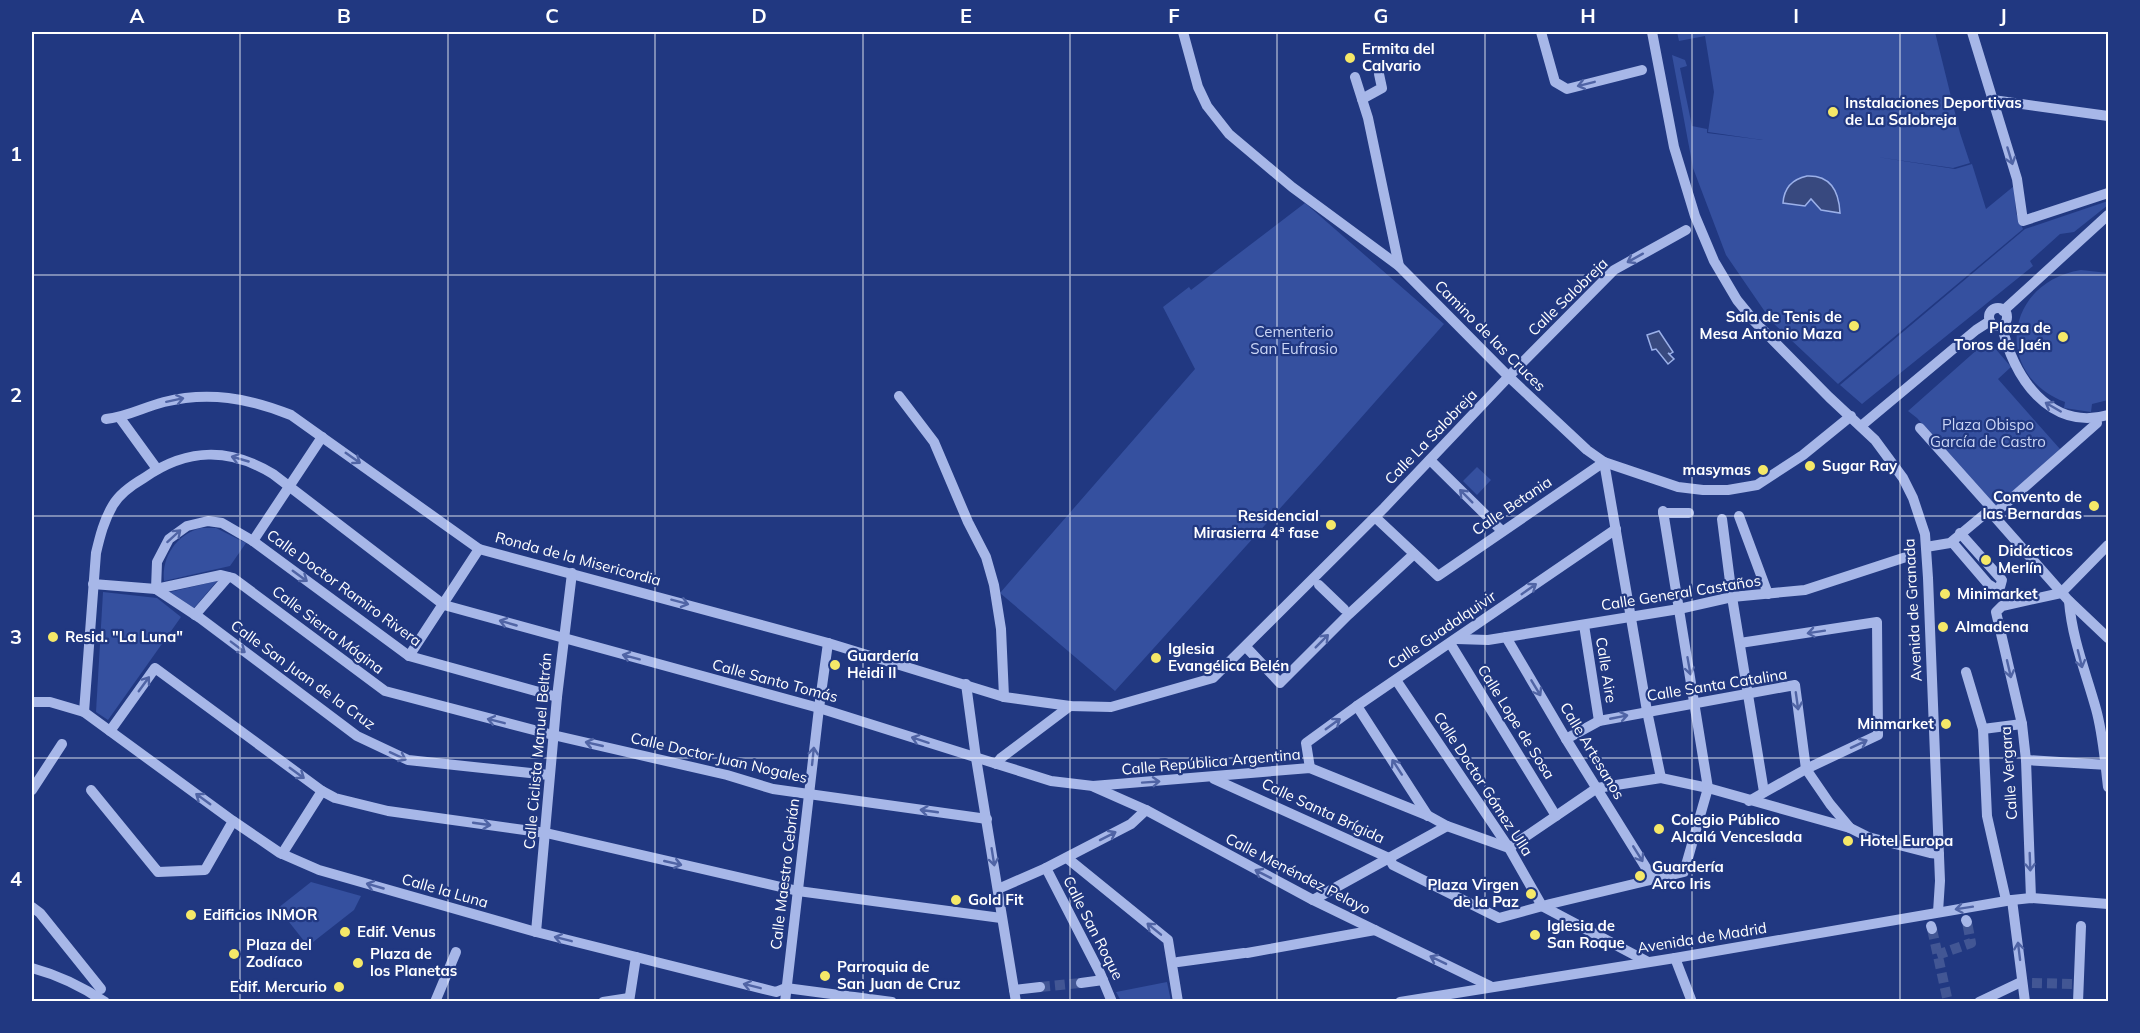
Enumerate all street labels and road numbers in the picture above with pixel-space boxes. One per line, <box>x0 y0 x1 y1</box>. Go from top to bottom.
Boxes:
street label: Calle Salobreja <box>1524 254 1612 340</box>
street label: Camino de las Cruces <box>1431 276 1550 395</box>
street label: Calle La Salobreja <box>1380 385 1481 488</box>
street label: Calle Betania <box>1468 472 1555 539</box>
street label: Calle Doctor Ramiro Rivera <box>263 525 425 650</box>
street label: Ronda de la Misericordia <box>493 527 663 590</box>
street label: Avenida de Granada <box>1899 538 1926 682</box>
street label: Calle General Castaños <box>1600 570 1762 615</box>
street label: Calle Sierra Mágina <box>269 581 388 678</box>
street label: Calle Guadalquivir <box>1384 586 1500 673</box>
street label: Calle San Juan de la Cruz <box>227 616 380 734</box>
street label: Calle Aire <box>1592 636 1621 704</box>
street label: Calle Ciclista Manuel Beltrán <box>519 652 556 850</box>
street label: Calle Santo Tomás <box>710 655 840 706</box>
street label: Calle Lope de Sosa <box>1474 661 1559 782</box>
street label: Calle Santa Catalina <box>1645 664 1788 705</box>
street label: Calle Artesanos <box>1556 699 1629 803</box>
street label: Calle Doctor Gómez Ulla <box>1430 708 1537 859</box>
street label: Calle Vergara <box>1996 726 2021 820</box>
street label: Calle Doctor Juan Nogales <box>629 728 809 787</box>
street label: Calle República Argentina <box>1121 744 1301 779</box>
street label: Calle Santa Brígida <box>1259 774 1388 847</box>
street label: Calle Maestro Cebrián <box>766 797 803 951</box>
street label: Calle Menéndez Pelayo <box>1222 829 1374 918</box>
street label: Calle la Luna <box>400 869 491 912</box>
street label: Calle San Roque <box>1059 873 1128 983</box>
street label: Avenida de Madrid <box>1636 918 1768 957</box>

